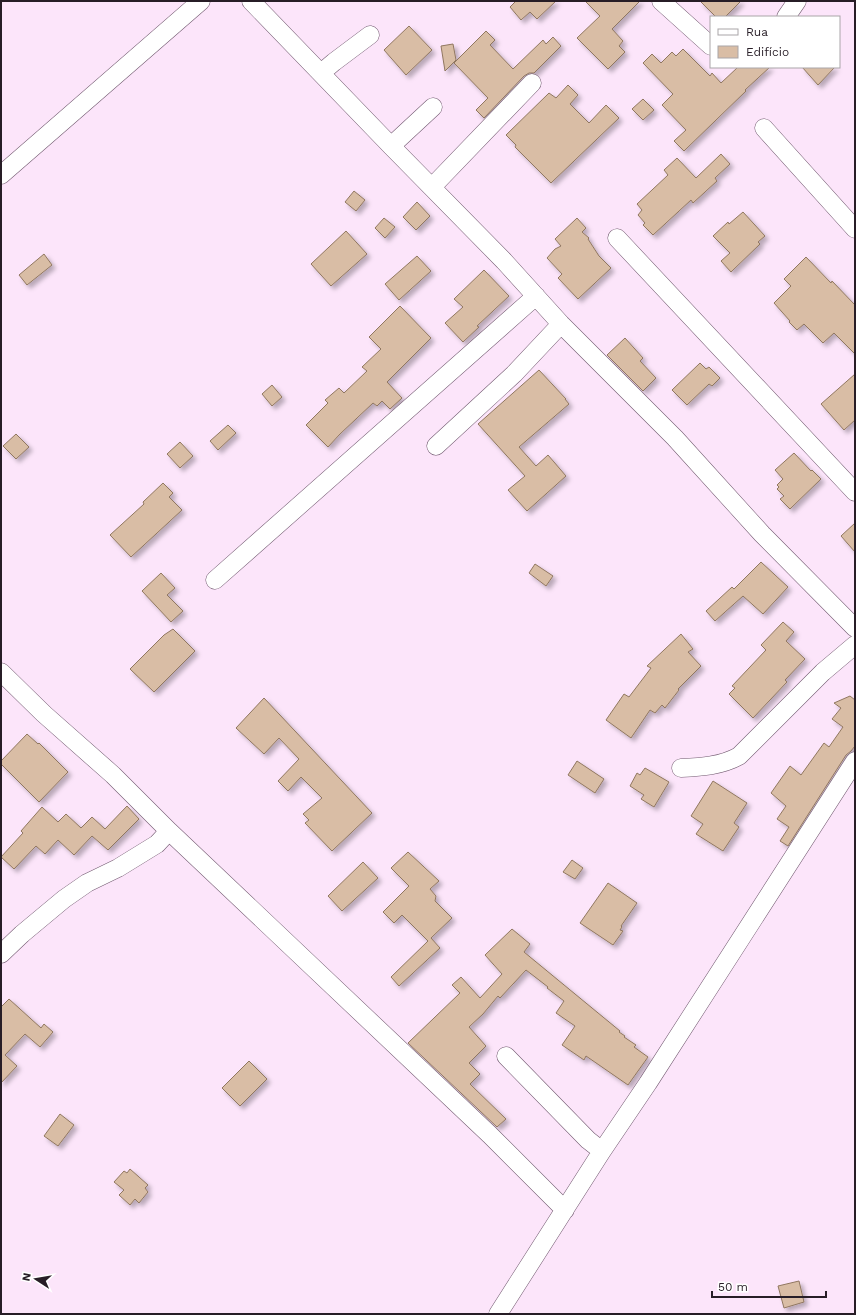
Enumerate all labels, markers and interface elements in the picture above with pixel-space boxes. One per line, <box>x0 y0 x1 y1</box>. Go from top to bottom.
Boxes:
legend <box>710 16 840 68</box>
text: Rua <box>746 25 768 39</box>
text: Edifício <box>746 45 789 59</box>
north arrow <box>16 1259 56 1299</box>
text: N <box>20 1272 34 1282</box>
scale bar <box>712 1273 826 1299</box>
text: 50 m <box>718 1280 748 1294</box>

